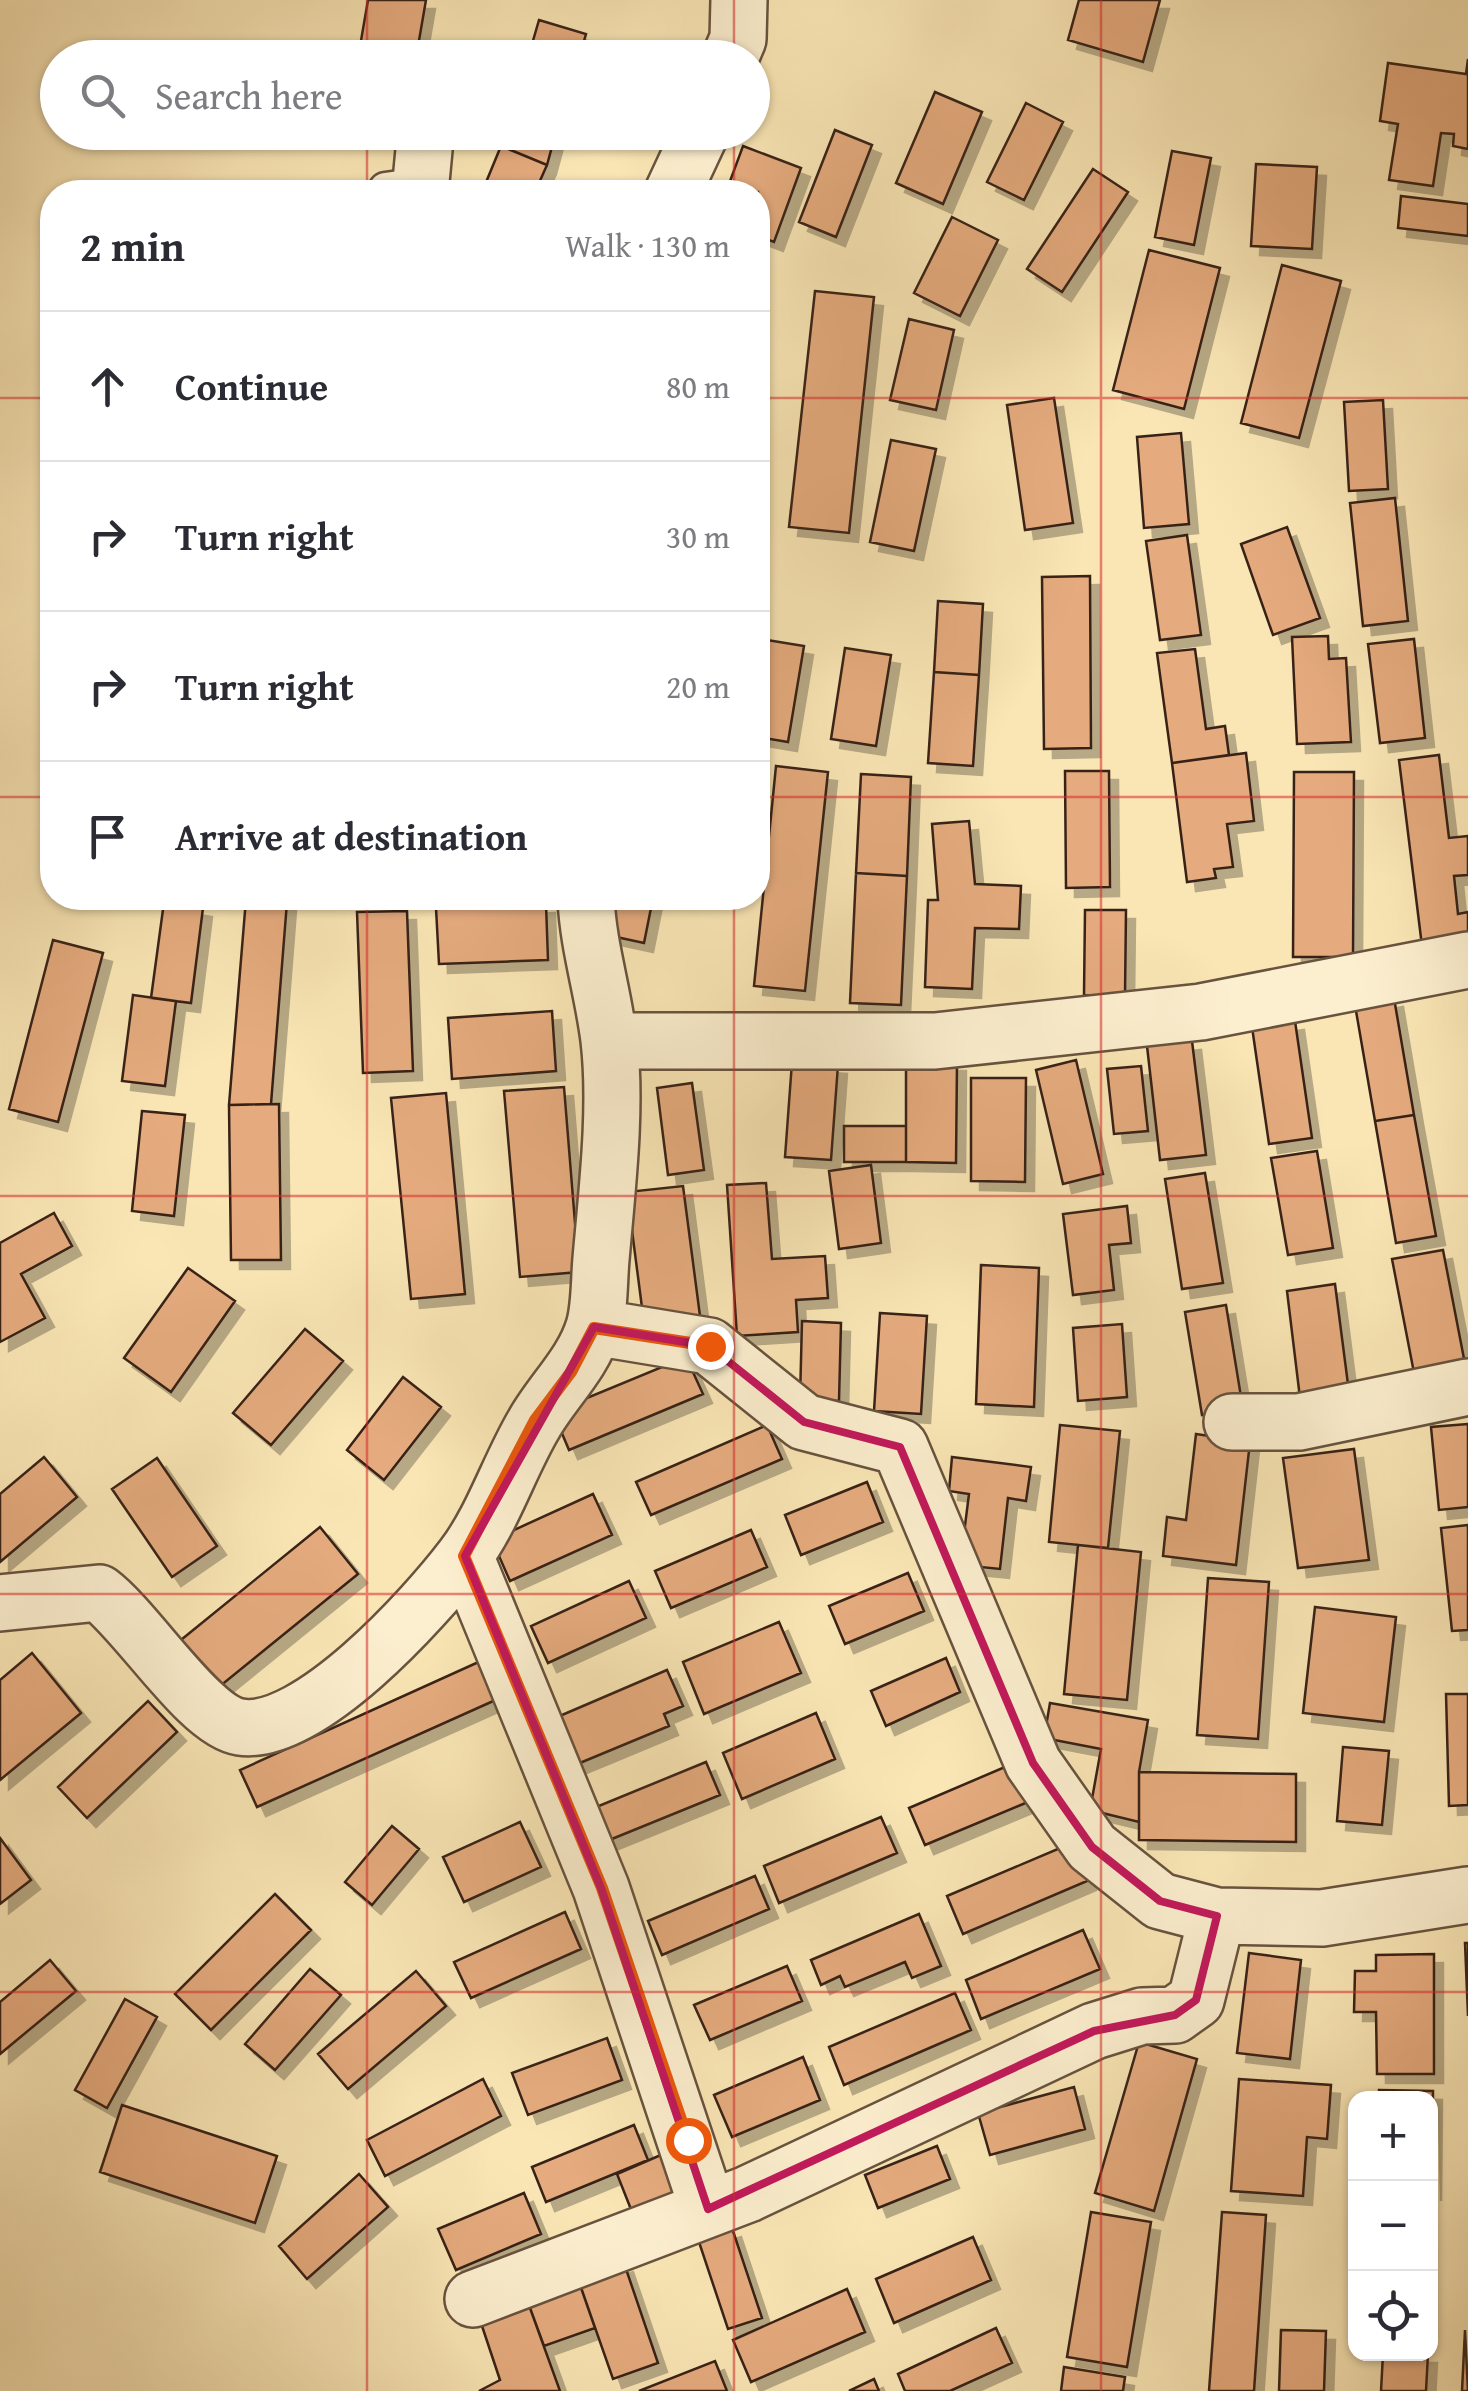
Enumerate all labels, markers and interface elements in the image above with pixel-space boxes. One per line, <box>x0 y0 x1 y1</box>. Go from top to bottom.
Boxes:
search box <box>40 40 770 150</box>
text: Search here <box>155 67 343 123</box>
icon: search <box>75 68 130 123</box>
text: 2 min <box>80 215 185 276</box>
text: Walk · 130 m <box>565 222 730 269</box>
text: Continue <box>175 358 328 414</box>
icon: ahead <box>80 359 135 414</box>
text: 80 m <box>666 363 730 410</box>
text: Turn right <box>175 508 354 564</box>
icon: right <box>80 509 135 564</box>
text: 30 m <box>666 513 730 560</box>
text: Turn right <box>175 658 354 714</box>
icon: right <box>80 659 135 714</box>
text: 20 m <box>666 663 730 710</box>
text: Arrive at destination <box>175 808 528 864</box>
icon: arrive <box>80 809 135 864</box>
route end <box>688 1324 734 1370</box>
map controls <box>1348 2091 1438 2361</box>
button: + <box>1348 2091 1438 2181</box>
route start <box>666 2118 712 2164</box>
button: − <box>1348 2181 1438 2271</box>
button: locate <box>1348 2271 1438 2361</box>

